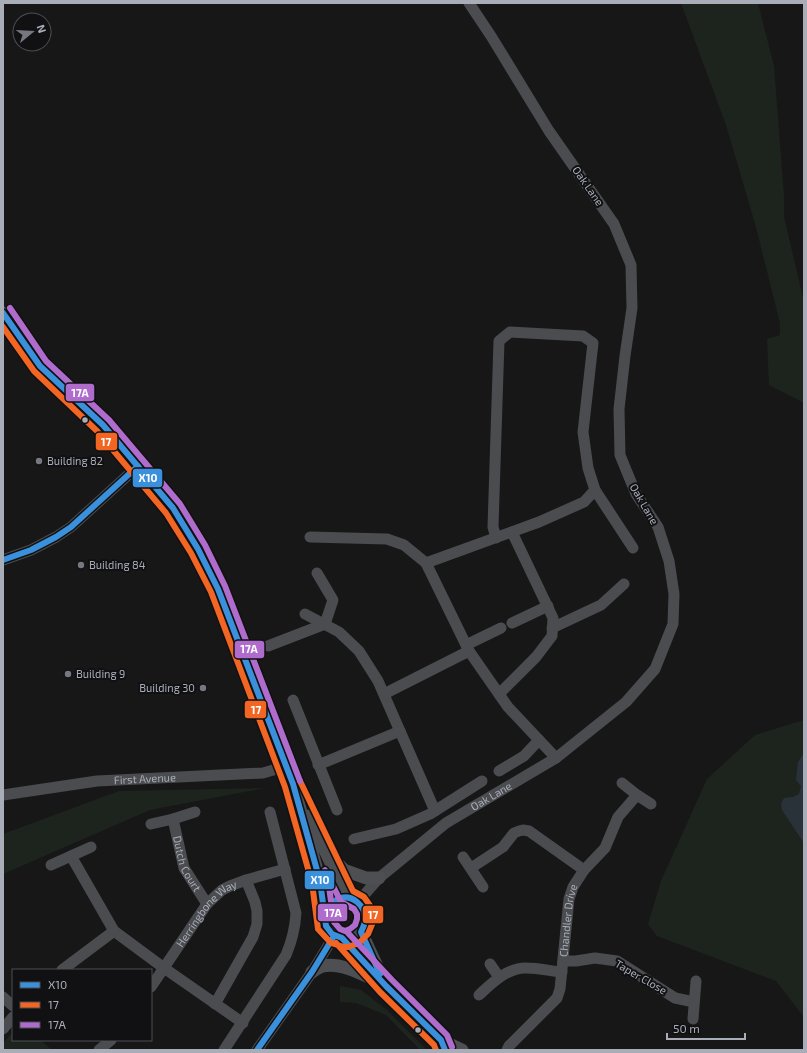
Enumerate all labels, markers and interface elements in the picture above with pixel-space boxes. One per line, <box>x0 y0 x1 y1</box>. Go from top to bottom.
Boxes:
north arrow <box>12 12 52 52</box>
text: N <box>35 23 49 35</box>
street label: Oak Lane <box>570 163 607 208</box>
line badge: 17A <box>65 383 95 402</box>
text: 17A <box>71 386 90 399</box>
unlabelled marker <box>80 415 90 425</box>
line badge: 17 <box>95 432 118 451</box>
text: 17 <box>101 435 111 448</box>
place label: Building 82 <box>47 454 103 467</box>
marker: Building 82 <box>34 456 44 466</box>
line badge: X10 <box>132 468 163 488</box>
text: X10 <box>139 471 157 484</box>
street label: Oak Lane <box>627 481 661 527</box>
place label: Building 84 <box>89 558 146 571</box>
marker: Building 84 <box>76 560 86 570</box>
line badge: 17A <box>234 640 265 659</box>
text: 17A <box>240 642 259 655</box>
place label: Building 9 <box>76 667 125 680</box>
marker: Building 9 <box>63 669 73 679</box>
place label: Building 30 <box>139 681 195 694</box>
marker: Building 30 <box>198 683 208 693</box>
line badge: 17 <box>244 700 267 719</box>
text: 17 <box>251 703 261 716</box>
street label: First Avenue <box>114 770 176 786</box>
street label: Oak Lane <box>468 779 514 813</box>
street label: Dutch Court <box>171 834 204 894</box>
line badge: X10 <box>304 870 335 890</box>
text: X10 <box>311 873 329 886</box>
street label: Herringbone Way <box>173 877 239 949</box>
street label: Chandler Drive <box>556 882 580 957</box>
line badge: 17A <box>317 903 348 922</box>
line badge: 17 <box>362 905 384 924</box>
text: 17A <box>324 906 343 919</box>
text: 17 <box>368 908 378 921</box>
street label: Taper Close <box>613 957 670 997</box>
legend <box>12 969 152 1041</box>
text: X10 <box>48 977 67 991</box>
text: 17 <box>48 997 59 1011</box>
scale bar <box>667 1015 745 1041</box>
text: 17A <box>48 1017 67 1031</box>
text: 50 m <box>673 1021 700 1035</box>
unlabelled marker <box>413 1025 423 1035</box>

